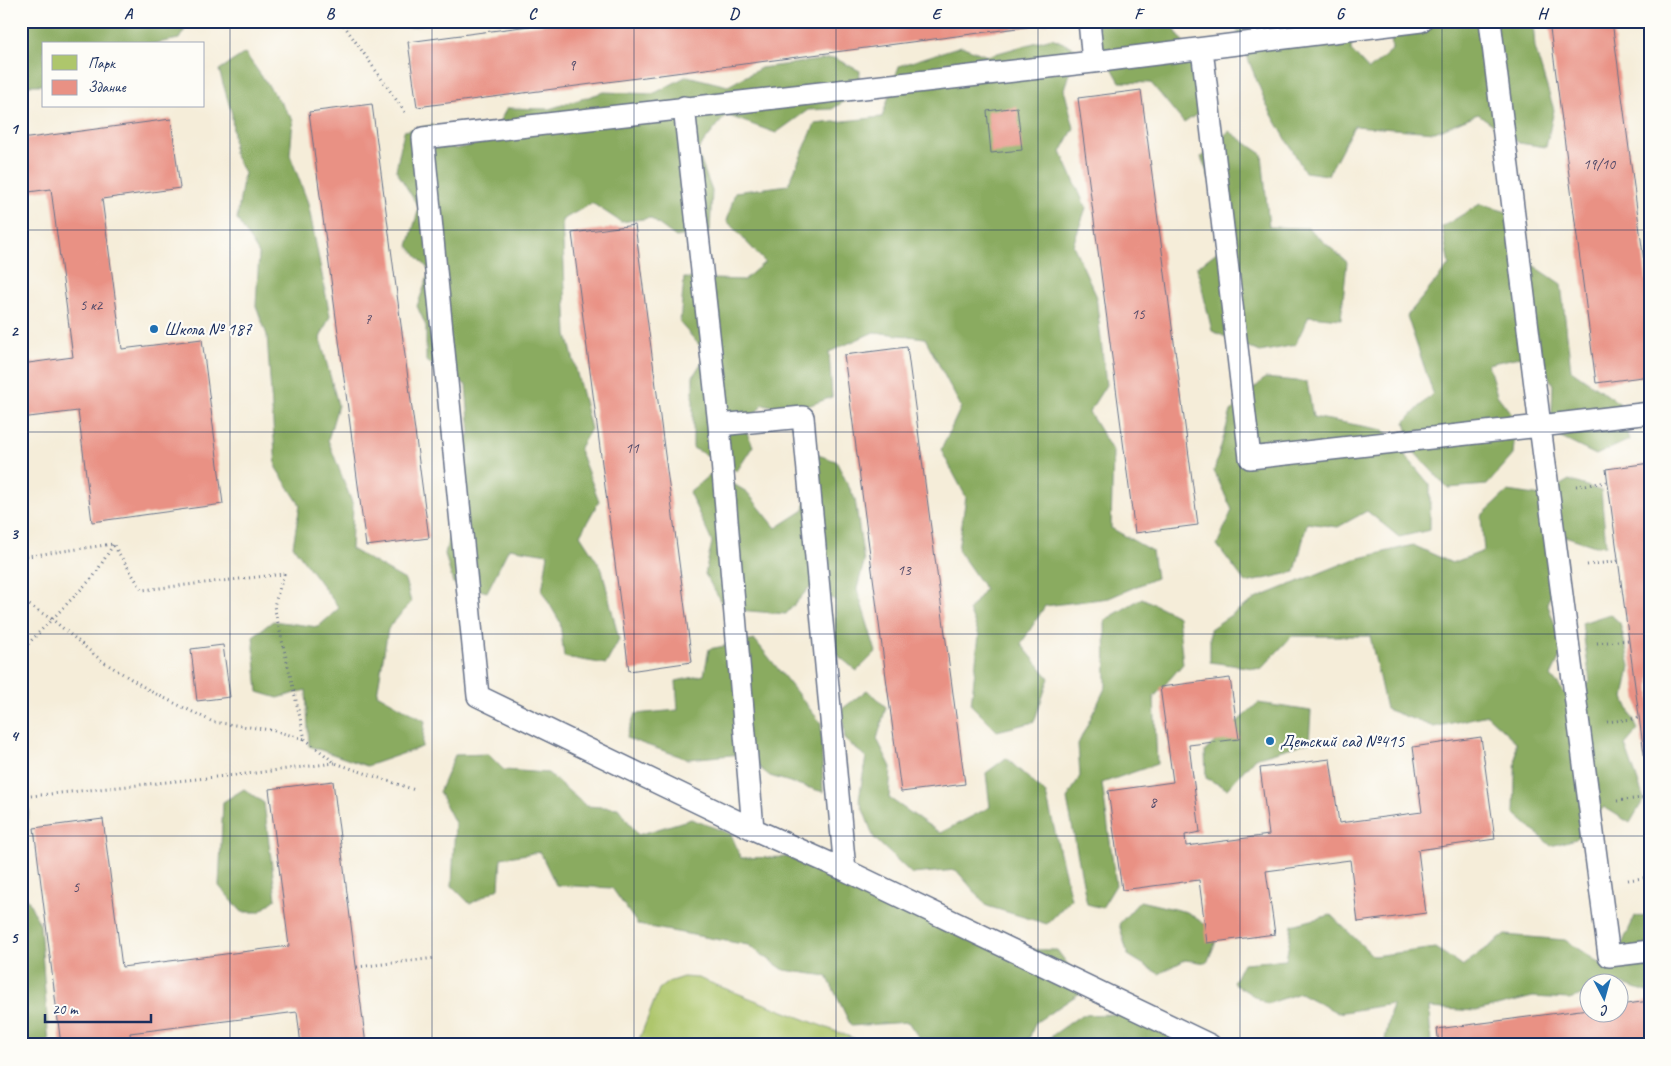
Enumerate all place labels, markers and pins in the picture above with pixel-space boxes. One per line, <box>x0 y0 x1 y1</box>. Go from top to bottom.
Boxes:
place label: Школа № 187 <box>164 318 252 340</box>
marker: Школа № 187 <box>148 323 160 335</box>
place label: Детский сад №415 <box>1280 730 1405 752</box>
marker: Детский сад №415 <box>1264 735 1276 747</box>

